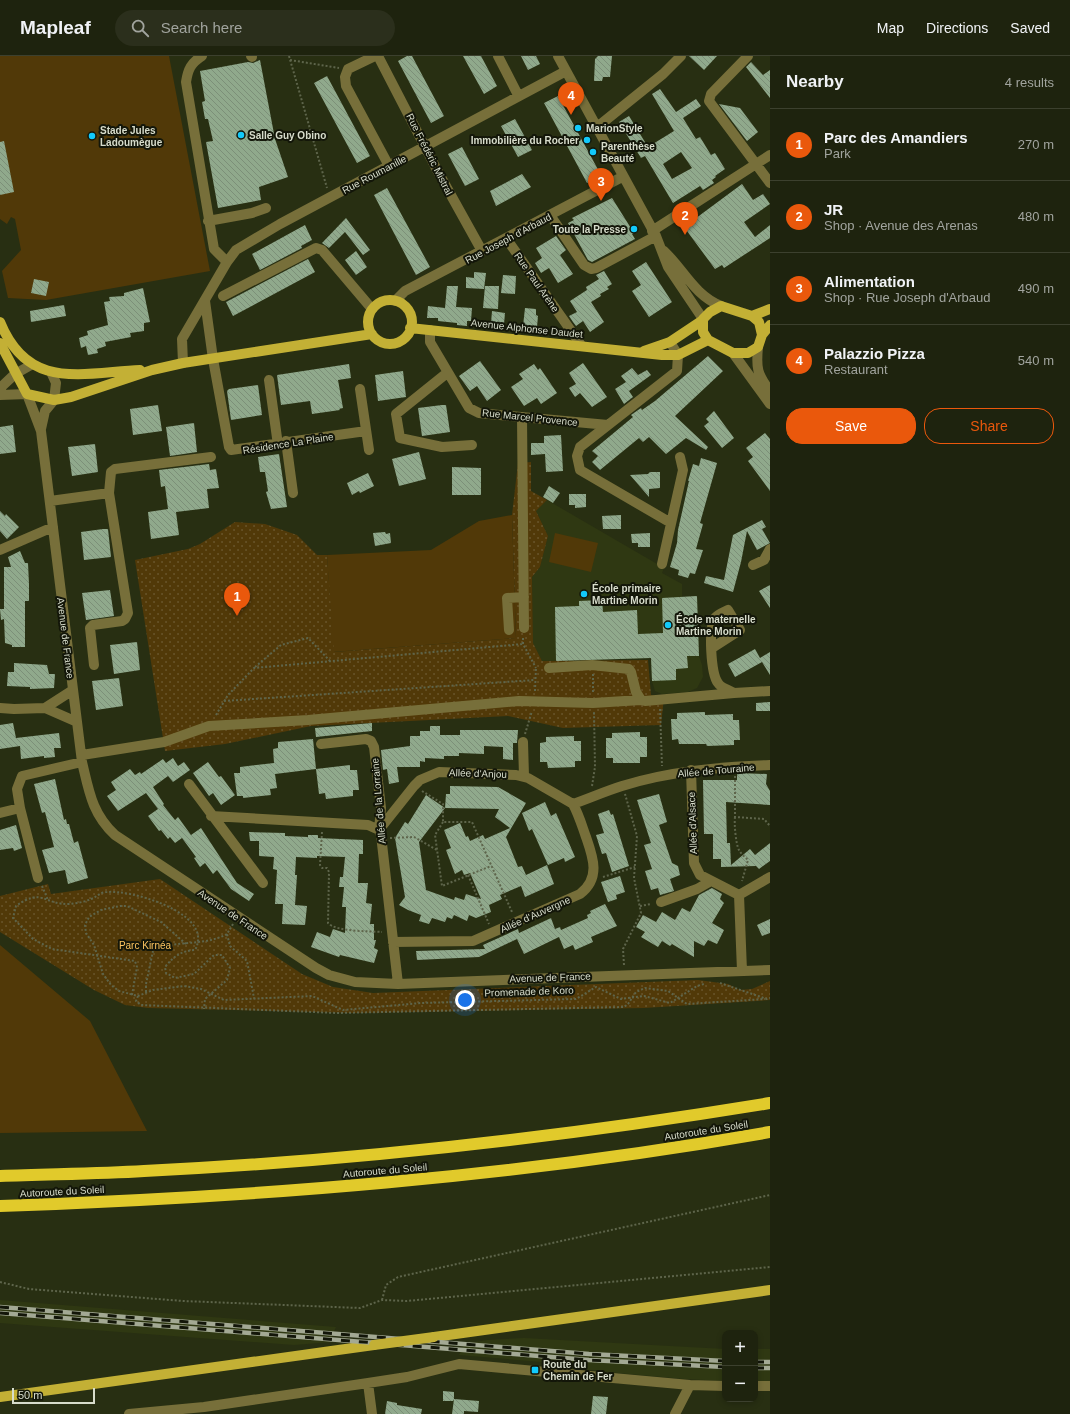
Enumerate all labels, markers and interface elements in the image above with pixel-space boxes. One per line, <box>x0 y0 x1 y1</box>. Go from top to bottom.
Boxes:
search box <box>115 10 395 46</box>
text: Mapleaf <box>20 17 91 38</box>
icon: search <box>129 17 151 39</box>
text: Search here <box>161 19 242 36</box>
text: Map <box>877 20 904 36</box>
text: Directions <box>926 20 988 36</box>
text: Saved <box>1010 20 1050 36</box>
text: Nearby <box>786 72 844 91</box>
text: 4 results <box>1005 75 1054 90</box>
pin: 4 <box>558 82 584 115</box>
street label: Rue Frédéric Mistral <box>404 112 455 197</box>
marker: MarionStyle <box>573 123 583 133</box>
place label: MarionStyle <box>586 123 643 134</box>
place label: Stade Jules Ladoumègue <box>100 125 163 148</box>
text: Parc des Amandiers <box>824 129 968 146</box>
marker: Salle Guy Obino <box>236 130 246 140</box>
place label: Salle Guy Obino <box>249 130 326 141</box>
marker: Stade Jules Ladoumègue <box>87 131 97 141</box>
place label: Immobilière du Rocher <box>471 135 579 146</box>
marker: Immobilière du Rocher <box>582 135 592 145</box>
text: 1 <box>795 137 803 152</box>
text: 270 m <box>1018 137 1054 152</box>
place label: Parenthèse Beauté <box>601 141 655 164</box>
text: Park <box>824 146 851 161</box>
marker: Parenthèse Beauté <box>588 147 598 157</box>
street label: Rue Roumanille <box>340 153 409 196</box>
pin: 3 <box>588 168 614 201</box>
text: JR <box>824 201 843 218</box>
pin: 2 <box>672 202 698 235</box>
text: 2 <box>795 209 803 224</box>
text: 480 m <box>1018 209 1054 224</box>
street label: Rue Joseph d'Arbaud <box>463 211 553 266</box>
text: Shop · Avenue des Arenas <box>824 218 978 233</box>
place label: Toute la Presse <box>553 224 626 235</box>
marker: Toute la Presse <box>629 224 639 234</box>
street label: Rue Paul Arène <box>512 250 561 314</box>
text: Alimentation <box>824 273 915 290</box>
text: 3 <box>795 281 803 296</box>
text: 490 m <box>1018 281 1054 296</box>
text: Shop · Rue Joseph d'Arbaud <box>824 290 991 305</box>
street label: Avenue Alphonse Daudet <box>470 317 584 340</box>
text: Palazzio Pizza <box>824 345 925 362</box>
text: 4 <box>795 353 803 368</box>
text: 540 m <box>1018 353 1054 368</box>
text: Restaurant <box>824 362 888 377</box>
street label: Rue Marcel Provence <box>482 407 579 428</box>
button: Save <box>786 408 916 444</box>
button: Share <box>924 408 1054 444</box>
street label: Résidence La Plaine <box>242 431 335 456</box>
place label: École primaire Martine Morin <box>592 582 661 606</box>
pin: 1 <box>224 583 250 616</box>
marker: École primaire Martine Morin <box>579 589 589 599</box>
street label: Avenue de France <box>55 597 76 680</box>
place label: École maternelle Martine Morin <box>676 613 756 637</box>
marker: École maternelle Martine Morin <box>663 620 673 630</box>
street label: Allée de la Lorraine <box>369 757 388 844</box>
street label: Allée de Touraine <box>677 762 755 779</box>
street label: Allée d'Anjou <box>449 767 507 780</box>
street label: Allée d'Alsace <box>686 791 699 854</box>
street label: Avenue de France <box>196 887 270 942</box>
street label: Allée d'Auvergne <box>499 894 572 935</box>
park label: Parc Kirnéa <box>119 940 172 951</box>
street label: Avenue de France <box>509 971 591 984</box>
street label: Promenade de Koro <box>484 984 574 999</box>
your location <box>455 990 475 1010</box>
street label: Autoroute du Soleil <box>663 1118 749 1143</box>
street label: Autoroute du Soleil <box>342 1161 428 1180</box>
street label: Autoroute du Soleil <box>20 1184 105 1199</box>
map controls <box>722 1330 758 1402</box>
button: + <box>722 1330 758 1366</box>
place label: Route du Chemin de Fer <box>543 1359 613 1382</box>
marker: Route du Chemin de Fer <box>530 1365 540 1375</box>
button: − <box>722 1366 758 1402</box>
scale bar <box>12 1386 95 1405</box>
text: 50 m <box>18 1389 42 1401</box>

